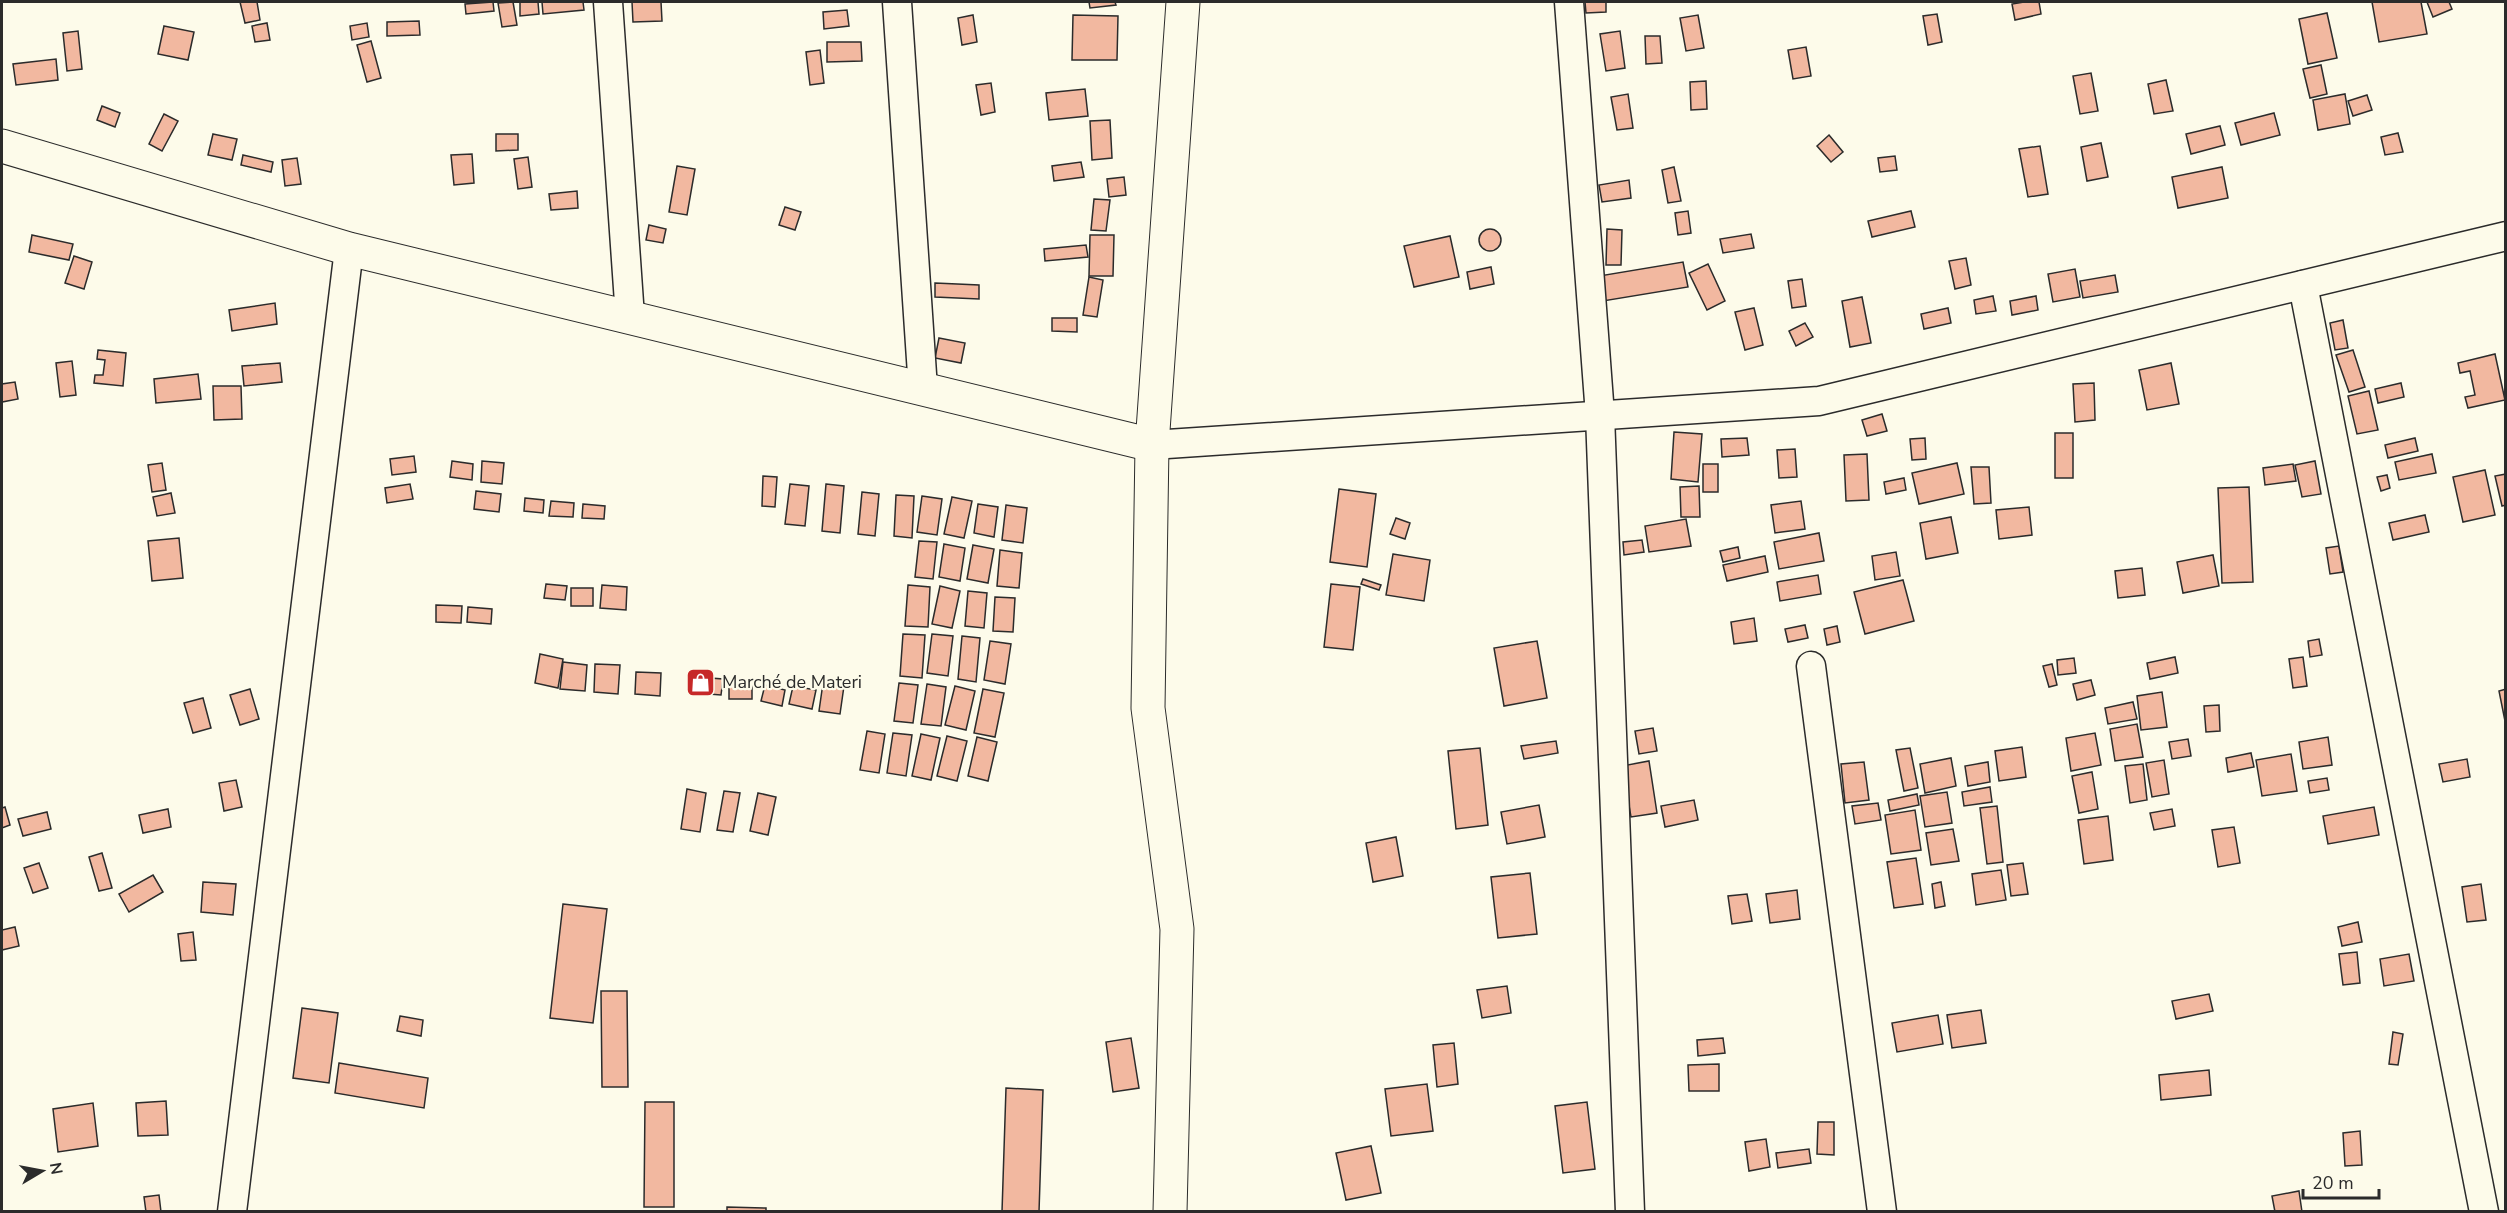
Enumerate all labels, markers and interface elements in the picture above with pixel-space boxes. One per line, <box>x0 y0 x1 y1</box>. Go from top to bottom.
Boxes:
shop icon: Marché de Materi <box>685 666 717 698</box>
place label: Marché de Materi <box>722 670 862 694</box>
north arrow <box>12 1141 72 1201</box>
text: N <box>44 1161 68 1176</box>
scale bar <box>2303 1162 2380 1200</box>
text: 20 m <box>2312 1171 2354 1195</box>

